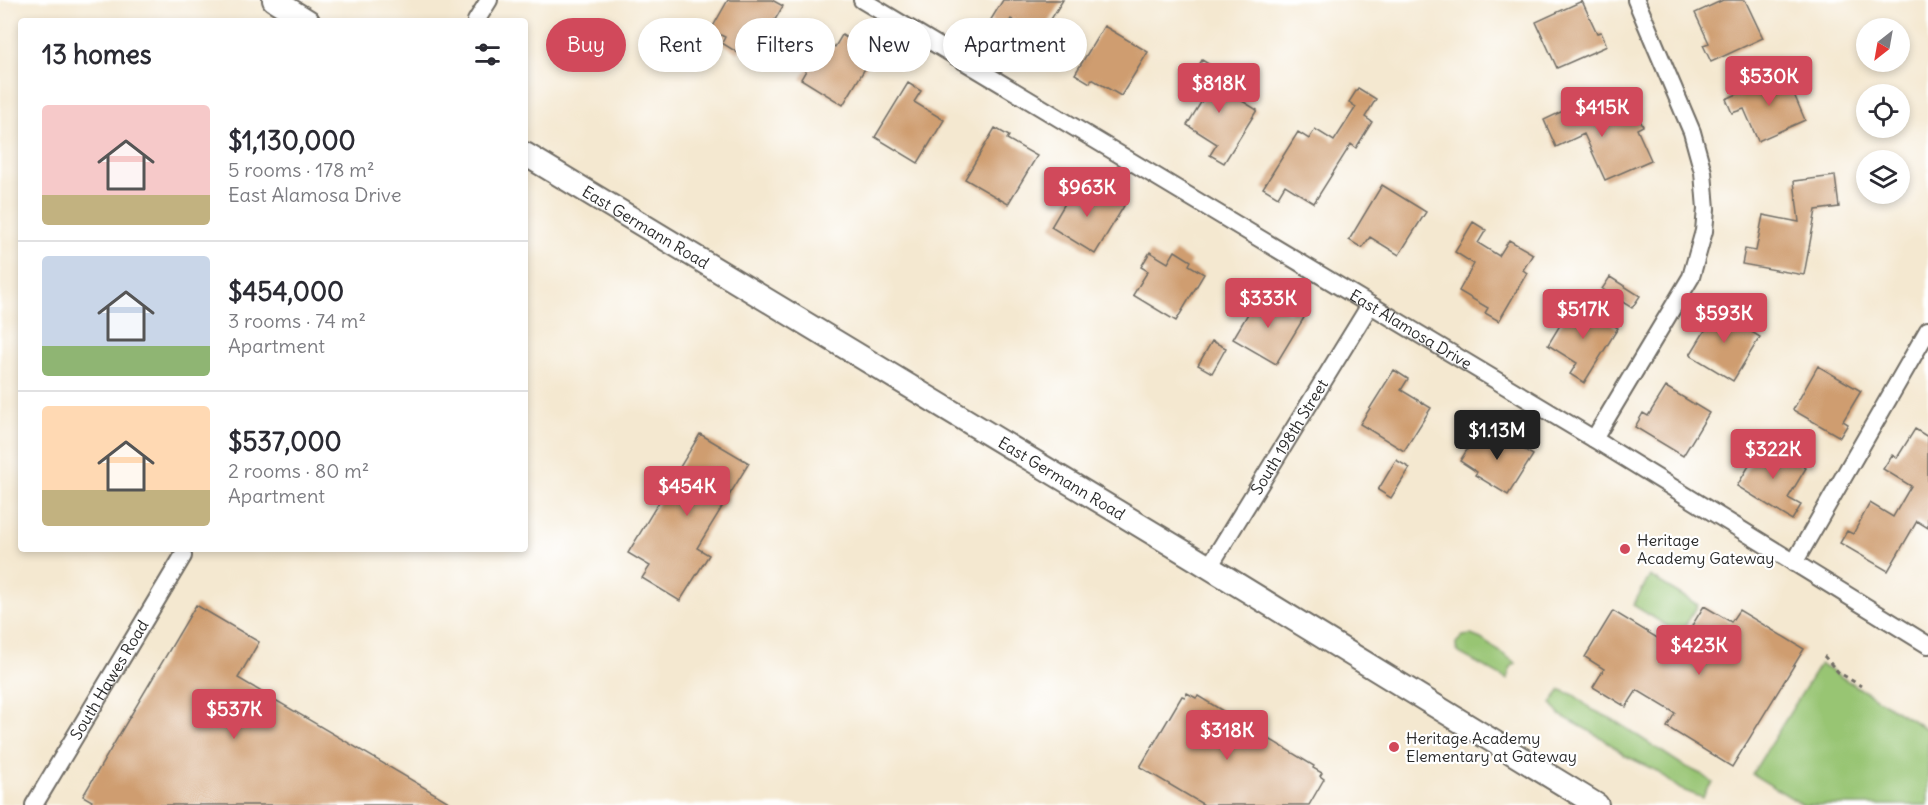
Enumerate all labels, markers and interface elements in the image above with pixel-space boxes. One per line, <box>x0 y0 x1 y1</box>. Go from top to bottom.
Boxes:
chip: Buy <box>546 18 626 72</box>
chip: Rent <box>638 18 723 72</box>
chip: Filters <box>735 18 835 72</box>
chip: New <box>847 18 931 72</box>
chip: Apartment <box>943 18 1087 72</box>
north arrow <box>1856 18 1910 72</box>
map controls <box>1856 18 1910 204</box>
text: 13 homes <box>42 38 152 71</box>
icon: filters <box>471 38 504 71</box>
pin: $530K <box>1727 56 1811 107</box>
pin: $818K <box>1177 63 1261 114</box>
text: $530K <box>1739 63 1799 88</box>
text: $818K <box>1192 70 1246 95</box>
button: locate <box>1856 84 1910 138</box>
pin: $415K <box>1560 87 1644 138</box>
text: $415K <box>1575 94 1629 119</box>
text: $1,130,000 <box>228 124 356 157</box>
icon: home <box>90 129 162 201</box>
button: layers <box>1856 150 1910 204</box>
text: 5 rooms · 178 m² <box>228 157 374 182</box>
pin: $963K <box>1045 167 1129 218</box>
text: $963K <box>1058 174 1116 199</box>
street label: East Germann Road <box>579 181 713 273</box>
text: East Alamosa Drive <box>228 182 402 207</box>
text: $454,000 <box>228 275 344 308</box>
pin: $333K <box>1226 278 1310 329</box>
icon: home <box>90 280 162 352</box>
text: $333K <box>1239 285 1297 310</box>
street label: East Alamosa Drive <box>1346 285 1476 373</box>
pin: $517K <box>1541 289 1625 340</box>
pin: $593K <box>1682 293 1766 344</box>
text: $517K <box>1557 296 1609 321</box>
text: $593K <box>1695 300 1753 325</box>
text: 3 rooms · 74 m² <box>228 308 366 333</box>
text: Apartment <box>228 333 325 358</box>
street label: South 198th Street <box>1246 375 1332 498</box>
pin: $1.13M <box>1448 410 1546 461</box>
text: $1.13M <box>1468 417 1526 442</box>
text: $537,000 <box>228 425 342 458</box>
pin: $322K <box>1731 429 1815 480</box>
icon: home <box>90 430 162 502</box>
street label: East Germann Road <box>995 432 1129 524</box>
text: $322K <box>1745 436 1801 461</box>
text: 2 rooms · 80 m² <box>228 458 369 483</box>
pin: $454K <box>645 466 729 517</box>
text: $454K <box>658 473 716 498</box>
text: Apartment <box>228 483 325 508</box>
place label: Heritage Academy Gateway <box>1637 530 1774 568</box>
marker: Heritage Academy Gateway <box>1618 542 1632 556</box>
street label: South Hawes Road <box>65 616 153 743</box>
pin: $423K <box>1657 625 1741 676</box>
text: $423K <box>1670 632 1728 657</box>
pin: $537K <box>192 689 276 740</box>
text: $537K <box>206 696 262 721</box>
pin: $318K <box>1185 710 1269 761</box>
text: $318K <box>1200 717 1254 742</box>
place label: Heritage Academy Elementary at Gateway <box>1406 728 1577 766</box>
marker: Heritage Academy Elementary at Gateway <box>1387 740 1401 754</box>

